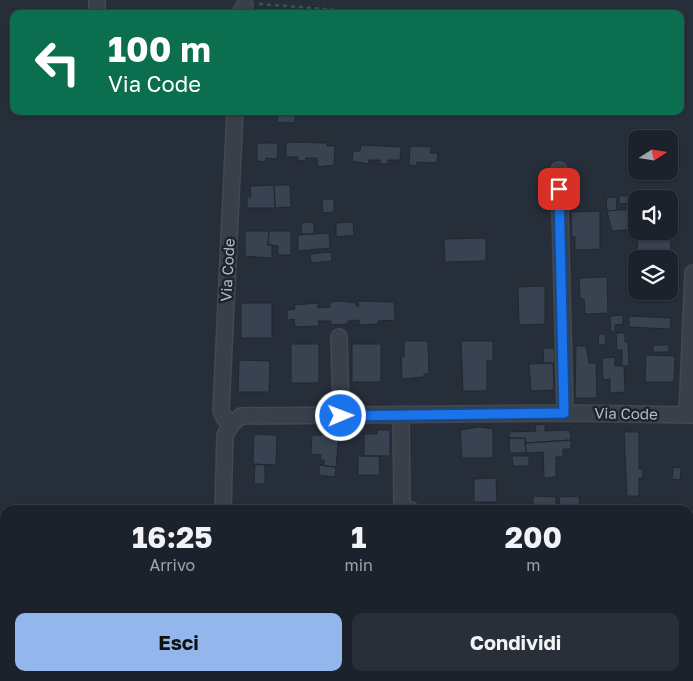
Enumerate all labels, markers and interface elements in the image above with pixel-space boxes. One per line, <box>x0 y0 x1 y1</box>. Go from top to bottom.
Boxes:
text: 100 m <box>108 28 211 70</box>
icon: left <box>25 30 90 95</box>
text: Via Code <box>108 70 201 97</box>
north arrow <box>628 130 678 180</box>
map controls <box>628 130 678 300</box>
pin <box>538 168 580 210</box>
icon: arrive <box>545 175 573 203</box>
button: sound <box>628 190 678 240</box>
street label: Via Code <box>216 238 238 302</box>
button: layers <box>628 250 678 300</box>
position arrow <box>314 389 366 441</box>
street label: Via Code <box>594 403 658 423</box>
text: 16:25 <box>132 519 213 555</box>
text: 1 <box>351 519 366 555</box>
text: 200 <box>505 519 562 555</box>
text: Arrivo <box>149 555 195 575</box>
text: min <box>345 555 373 575</box>
text: m <box>526 555 541 575</box>
button: Esci <box>15 613 342 671</box>
button: Condividi <box>352 613 679 671</box>

